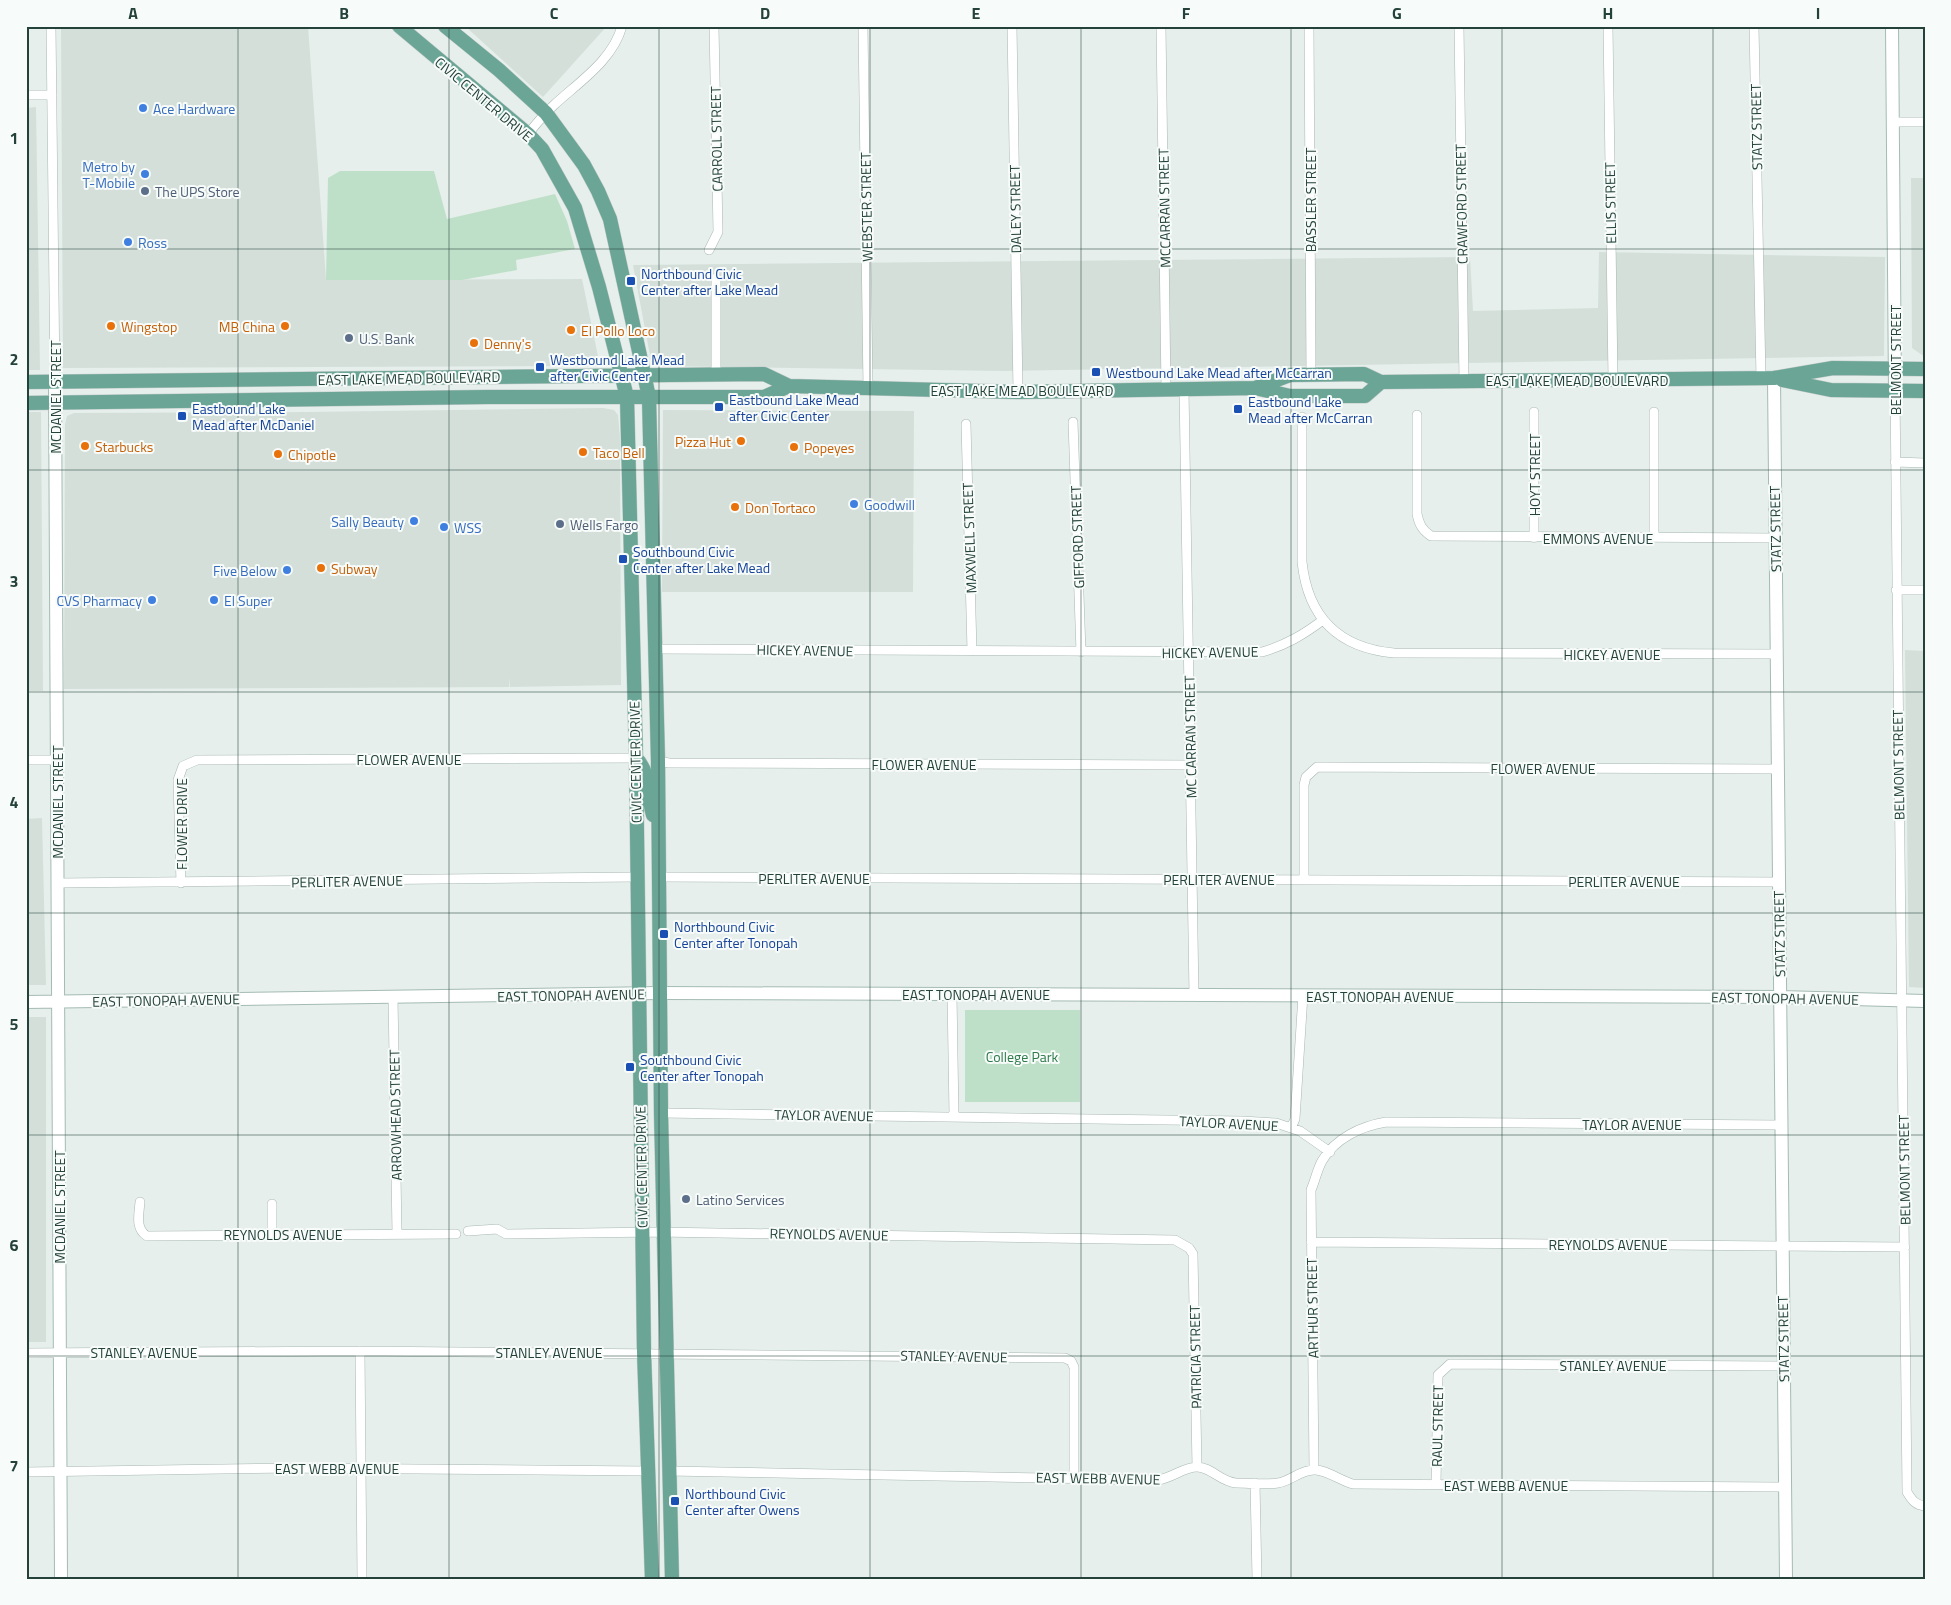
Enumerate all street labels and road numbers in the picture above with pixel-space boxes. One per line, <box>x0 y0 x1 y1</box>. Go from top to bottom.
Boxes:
street label: CIVIC CENTER DRIVE <box>431 52 538 146</box>
street label: STATZ STREET <box>1745 83 1767 170</box>
street label: CARROLL STREET <box>705 86 727 192</box>
street label: CRAWFORD STREET <box>1449 143 1473 264</box>
street label: MCCARRAN STREET <box>1152 147 1176 268</box>
street label: BASSLER STREET <box>1300 147 1321 252</box>
street label: WEBSTER STREET <box>855 151 877 262</box>
street label: ELLIS STREET <box>1599 161 1621 244</box>
street label: DALEY STREET <box>1004 164 1026 254</box>
street label: BELMONT STREET <box>1885 304 1906 415</box>
street label: MCDANIEL STREET <box>45 340 66 454</box>
street label: EAST LAKE MEAD BOULEVARD <box>317 366 501 390</box>
street label: EAST LAKE MEAD BOULEVARD <box>1486 370 1668 391</box>
street label: EAST LAKE MEAD BOULEVARD <box>931 380 1113 401</box>
street label: HOYT STREET <box>1524 433 1545 516</box>
street label: MAXWELL STREET <box>957 482 981 594</box>
street label: GIFFORD STREET <box>1065 485 1089 589</box>
street label: STATZ STREET <box>1764 485 1786 572</box>
street label: EMMONS AVENUE <box>1543 528 1654 549</box>
street label: HICKEY AVENUE <box>756 639 854 661</box>
street label: HICKEY AVENUE <box>1161 641 1259 663</box>
street label: HICKEY AVENUE <box>1564 644 1661 665</box>
street label: MC CARRAN STREET <box>1178 675 1202 799</box>
street label: CIVIC CENTER DRIVE <box>623 701 647 823</box>
street label: BELMONT STREET <box>1887 709 1909 820</box>
street label: MCDANIEL STREET <box>47 745 68 859</box>
street label: FLOWER AVENUE <box>357 749 462 770</box>
street label: FLOWER AVENUE <box>872 754 977 775</box>
street label: FLOWER AVENUE <box>1491 758 1596 779</box>
street label: FLOWER DRIVE <box>171 778 192 870</box>
street label: PERLITER AVENUE <box>758 868 870 889</box>
street label: PERLITER AVENUE <box>1163 869 1275 890</box>
street label: PERLITER AVENUE <box>291 870 403 892</box>
street label: PERLITER AVENUE <box>1568 871 1680 892</box>
street label: STATZ STREET <box>1768 890 1790 977</box>
street label: EAST TONOPAH AVENUE <box>497 983 645 1007</box>
street label: EAST TONOPAH AVENUE <box>902 984 1050 1005</box>
street label: EAST TONOPAH AVENUE <box>1306 986 1454 1007</box>
street label: EAST TONOPAH AVENUE <box>1711 986 1859 1010</box>
street label: EAST TONOPAH AVENUE <box>92 988 240 1012</box>
street label: ARROWHEAD STREET <box>383 1049 407 1181</box>
street label: TAYLOR AVENUE <box>774 1104 874 1126</box>
street label: CIVIC CENTER DRIVE <box>629 1106 653 1228</box>
street label: TAYLOR AVENUE <box>1179 1110 1279 1136</box>
street label: TAYLOR AVENUE <box>1582 1114 1682 1135</box>
street label: BELMONT STREET <box>1893 1114 1915 1225</box>
street label: MCDANIEL STREET <box>49 1150 70 1264</box>
street label: REYNOLDS AVENUE <box>769 1222 889 1246</box>
street label: REYNOLDS AVENUE <box>223 1224 343 1245</box>
street label: REYNOLDS AVENUE <box>1548 1234 1668 1255</box>
street label: ARTHUR STREET <box>1301 1257 1323 1359</box>
street label: STATZ STREET <box>1772 1295 1794 1382</box>
street label: PATRICIA STREET <box>1184 1304 1206 1409</box>
street label: STANLEY AVENUE <box>90 1342 198 1363</box>
street label: STANLEY AVENUE <box>495 1342 603 1363</box>
street label: STANLEY AVENUE <box>900 1345 1008 1367</box>
street label: STANLEY AVENUE <box>1559 1355 1667 1376</box>
street label: RAUL STREET <box>1426 1384 1448 1467</box>
street label: EAST WEBB AVENUE <box>275 1458 400 1479</box>
street label: EAST WEBB AVENUE <box>1036 1466 1161 1490</box>
street label: EAST WEBB AVENUE <box>1444 1475 1569 1496</box>

